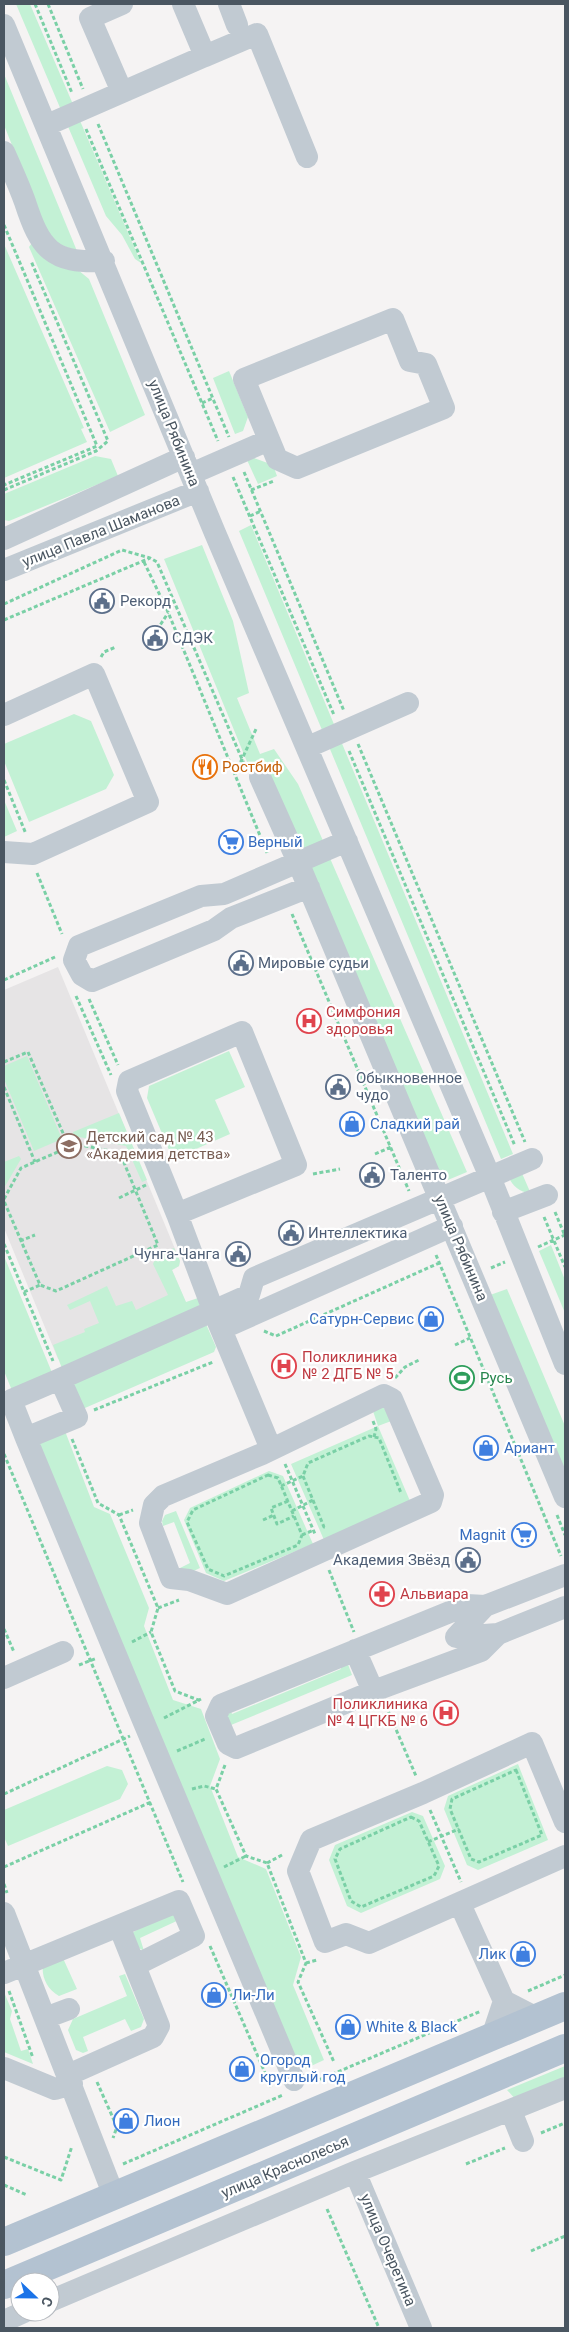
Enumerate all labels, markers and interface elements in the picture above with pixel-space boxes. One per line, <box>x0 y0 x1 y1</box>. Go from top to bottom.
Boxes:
street label: улица Рябинина <box>144 377 204 489</box>
street label: улица Павла Шаманова <box>20 491 182 571</box>
public building icon: Рекорд <box>89 588 115 614</box>
place label: Рекорд <box>120 592 171 610</box>
public building icon: СДЭК <box>142 625 168 651</box>
place label: СДЭК <box>172 629 213 647</box>
restaurant icon: Ростбиф <box>192 754 218 780</box>
place label: Ростбиф <box>222 758 283 776</box>
supermarket icon: Верный <box>218 829 244 855</box>
place label: Верный <box>248 833 303 851</box>
public building icon: Мировые судьи <box>228 950 254 976</box>
place label: Мировые судьи <box>258 954 369 972</box>
place label: Симфония здоровья <box>326 1003 401 1038</box>
hospital icon: Симфония здоровья <box>296 1008 322 1034</box>
place label: Обыкновенное чудо <box>356 1069 462 1104</box>
public building icon: Обыкновенное чудо <box>325 1074 351 1100</box>
shop icon: Сладкий рай <box>339 1111 365 1137</box>
place label: Сладкий рай <box>370 1115 460 1133</box>
place label: Детский сад № 43 «Академия детства» <box>86 1128 230 1163</box>
school or university icon: Детский сад № 43 «Академия детства» <box>56 1133 82 1159</box>
public building icon: Таленто <box>359 1162 385 1188</box>
place label: Таленто <box>390 1166 447 1184</box>
street label: улица Рябинина <box>431 1192 491 1304</box>
public building icon: Интеллектика <box>278 1220 304 1246</box>
place label: Интеллектика <box>308 1224 407 1242</box>
public building icon: Чунга-Чанга <box>225 1241 251 1267</box>
place label: Чунга-Чанга <box>134 1245 220 1263</box>
shop icon: Сатурн-Сервис <box>418 1306 444 1332</box>
place label: Сатурн-Сервис <box>309 1310 414 1328</box>
place label: Поликлиника № 2 ДГБ № 5 <box>302 1348 397 1383</box>
hospital icon: Поликлиника № 2 ДГБ № 5 <box>271 1353 297 1379</box>
sports icon: Русь <box>449 1365 475 1391</box>
place label: Русь <box>480 1369 513 1387</box>
shop icon: Ариант <box>473 1435 499 1461</box>
place label: Ариант <box>504 1439 555 1457</box>
supermarket icon: Magnit <box>511 1522 537 1548</box>
place label: Magnit <box>459 1526 506 1544</box>
public building icon: Академия Звёзд <box>455 1547 481 1573</box>
place label: Академия Звёзд <box>333 1551 450 1569</box>
pharmacy icon: Альвиара <box>369 1581 395 1607</box>
place label: Альвиара <box>400 1585 469 1603</box>
place label: Поликлиника № 4 ЦГКБ № 6 <box>327 1695 428 1730</box>
hospital icon: Поликлиника № 4 ЦГКБ № 6 <box>433 1700 459 1726</box>
shop icon: Лик <box>510 1941 536 1967</box>
place label: Лик <box>479 1945 506 1963</box>
shop icon: Ли-Ли <box>201 1982 227 2008</box>
place label: Ли-Ли <box>232 1986 275 2004</box>
shop icon: White & Black <box>335 2014 361 2040</box>
place label: White & Black <box>366 2018 458 2036</box>
place label: Огород круглый год <box>260 2051 345 2086</box>
shop icon: Огород круглый год <box>229 2056 255 2082</box>
shop icon: Лион <box>113 2108 139 2134</box>
place label: Лион <box>144 2112 180 2130</box>
street label: улица Краснолесья <box>219 2132 351 2202</box>
street label: улица Очеретина <box>356 2191 420 2309</box>
north arrow <box>10 2272 60 2322</box>
text: С <box>38 2295 56 2309</box>

